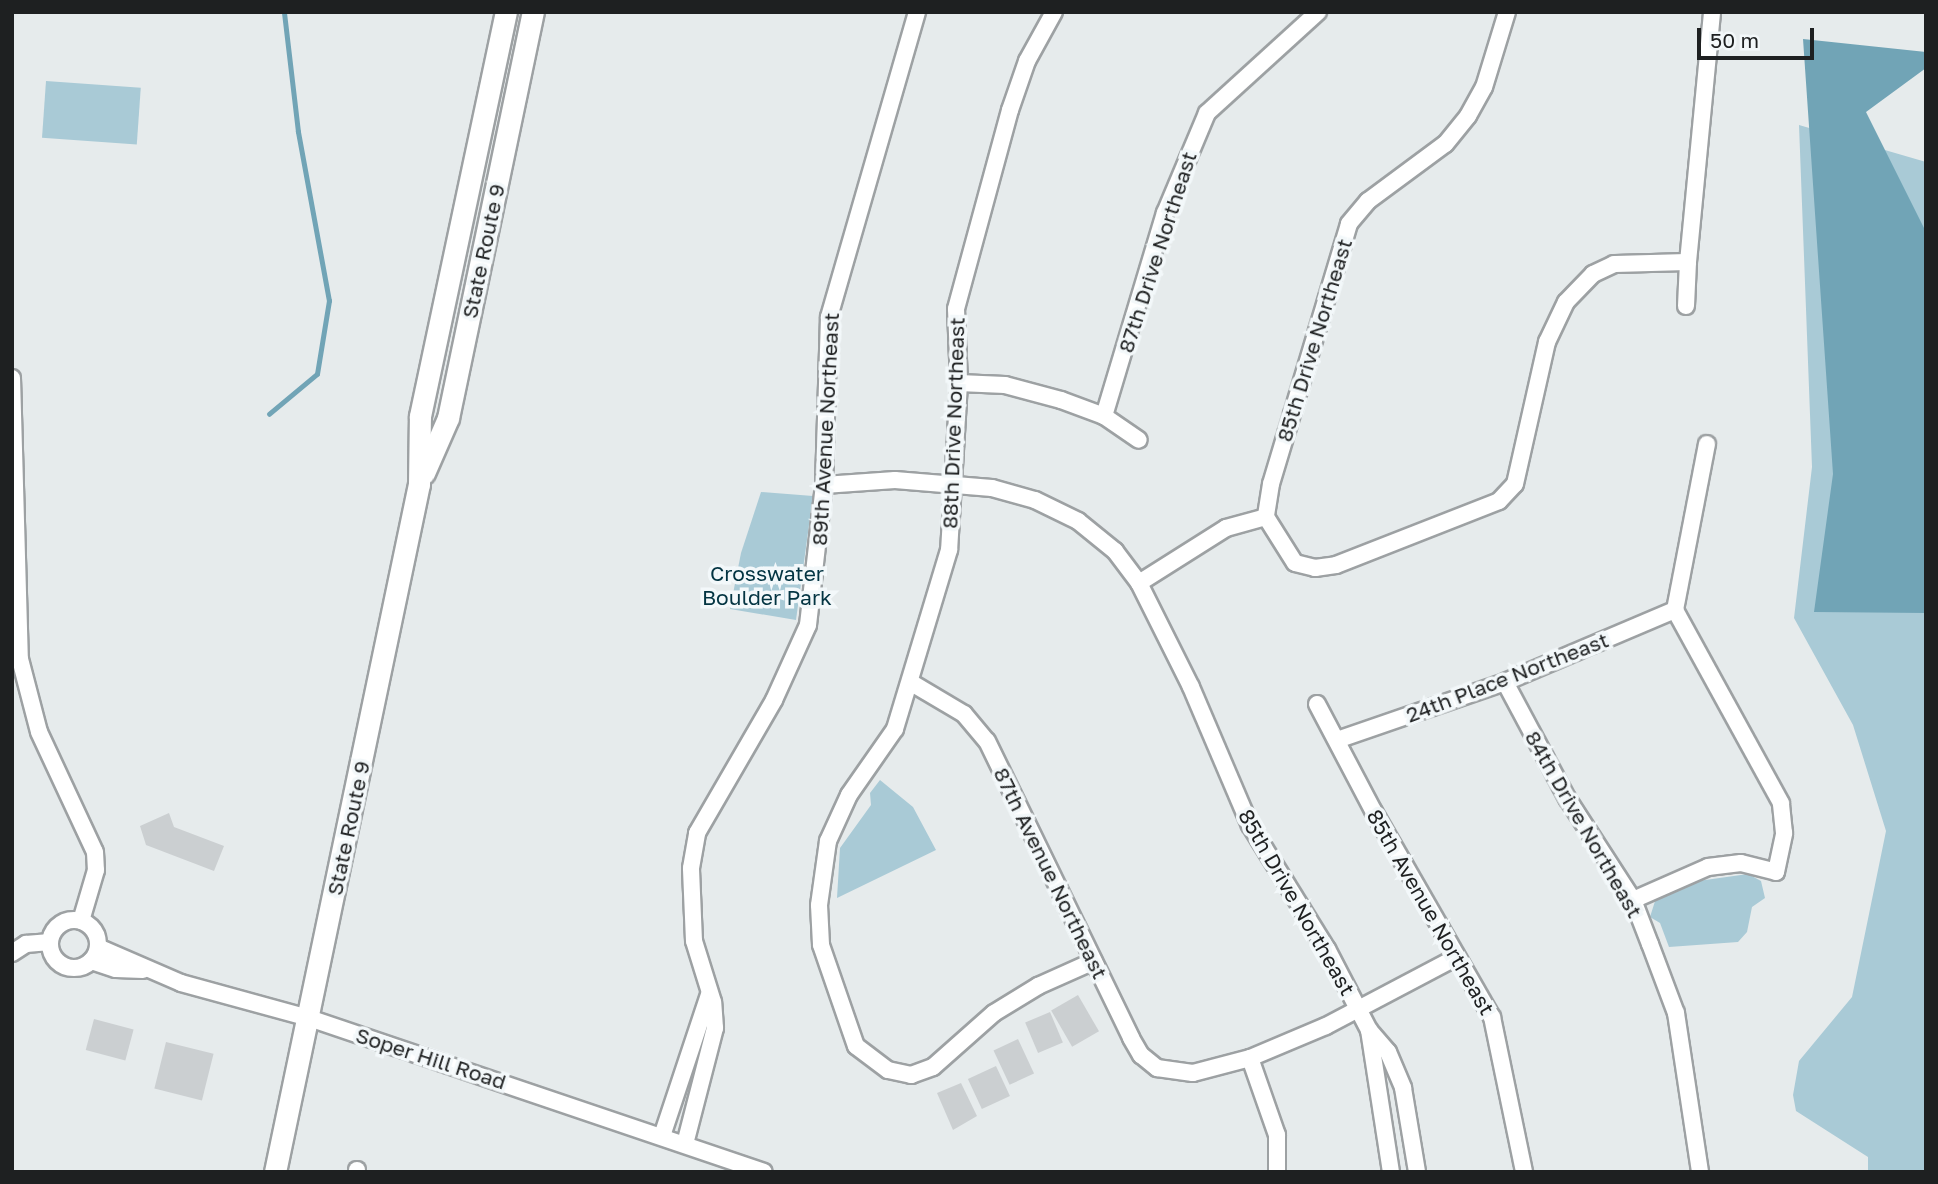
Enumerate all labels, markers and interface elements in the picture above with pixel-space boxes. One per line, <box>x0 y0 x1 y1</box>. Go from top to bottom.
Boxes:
scale bar <box>1700 14 1817 58</box>
text: 50 m <box>1710 27 1759 53</box>
street label: 87th Drive Northeast <box>1113 148 1201 356</box>
street label: State Route 9 <box>456 181 510 321</box>
street label: 85th Drive Northeast <box>1271 235 1357 445</box>
street label: 89th Avenue Northeast <box>806 312 844 546</box>
street label: 88th Drive Northeast <box>937 317 969 529</box>
park label: Crosswater Boulder Park <box>702 560 832 610</box>
street label: 24th Place Northeast <box>1402 627 1612 727</box>
street label: 84th Drive Northeast <box>1520 726 1648 922</box>
street label: State Route 9 <box>321 758 375 898</box>
street label: 87th Avenue Northeast <box>989 763 1113 983</box>
street label: 85th Drive Northeast <box>1233 804 1361 1000</box>
street label: 85th Avenue Northeast <box>1362 805 1500 1019</box>
street label: Soper Hill Road <box>353 1022 509 1094</box>

